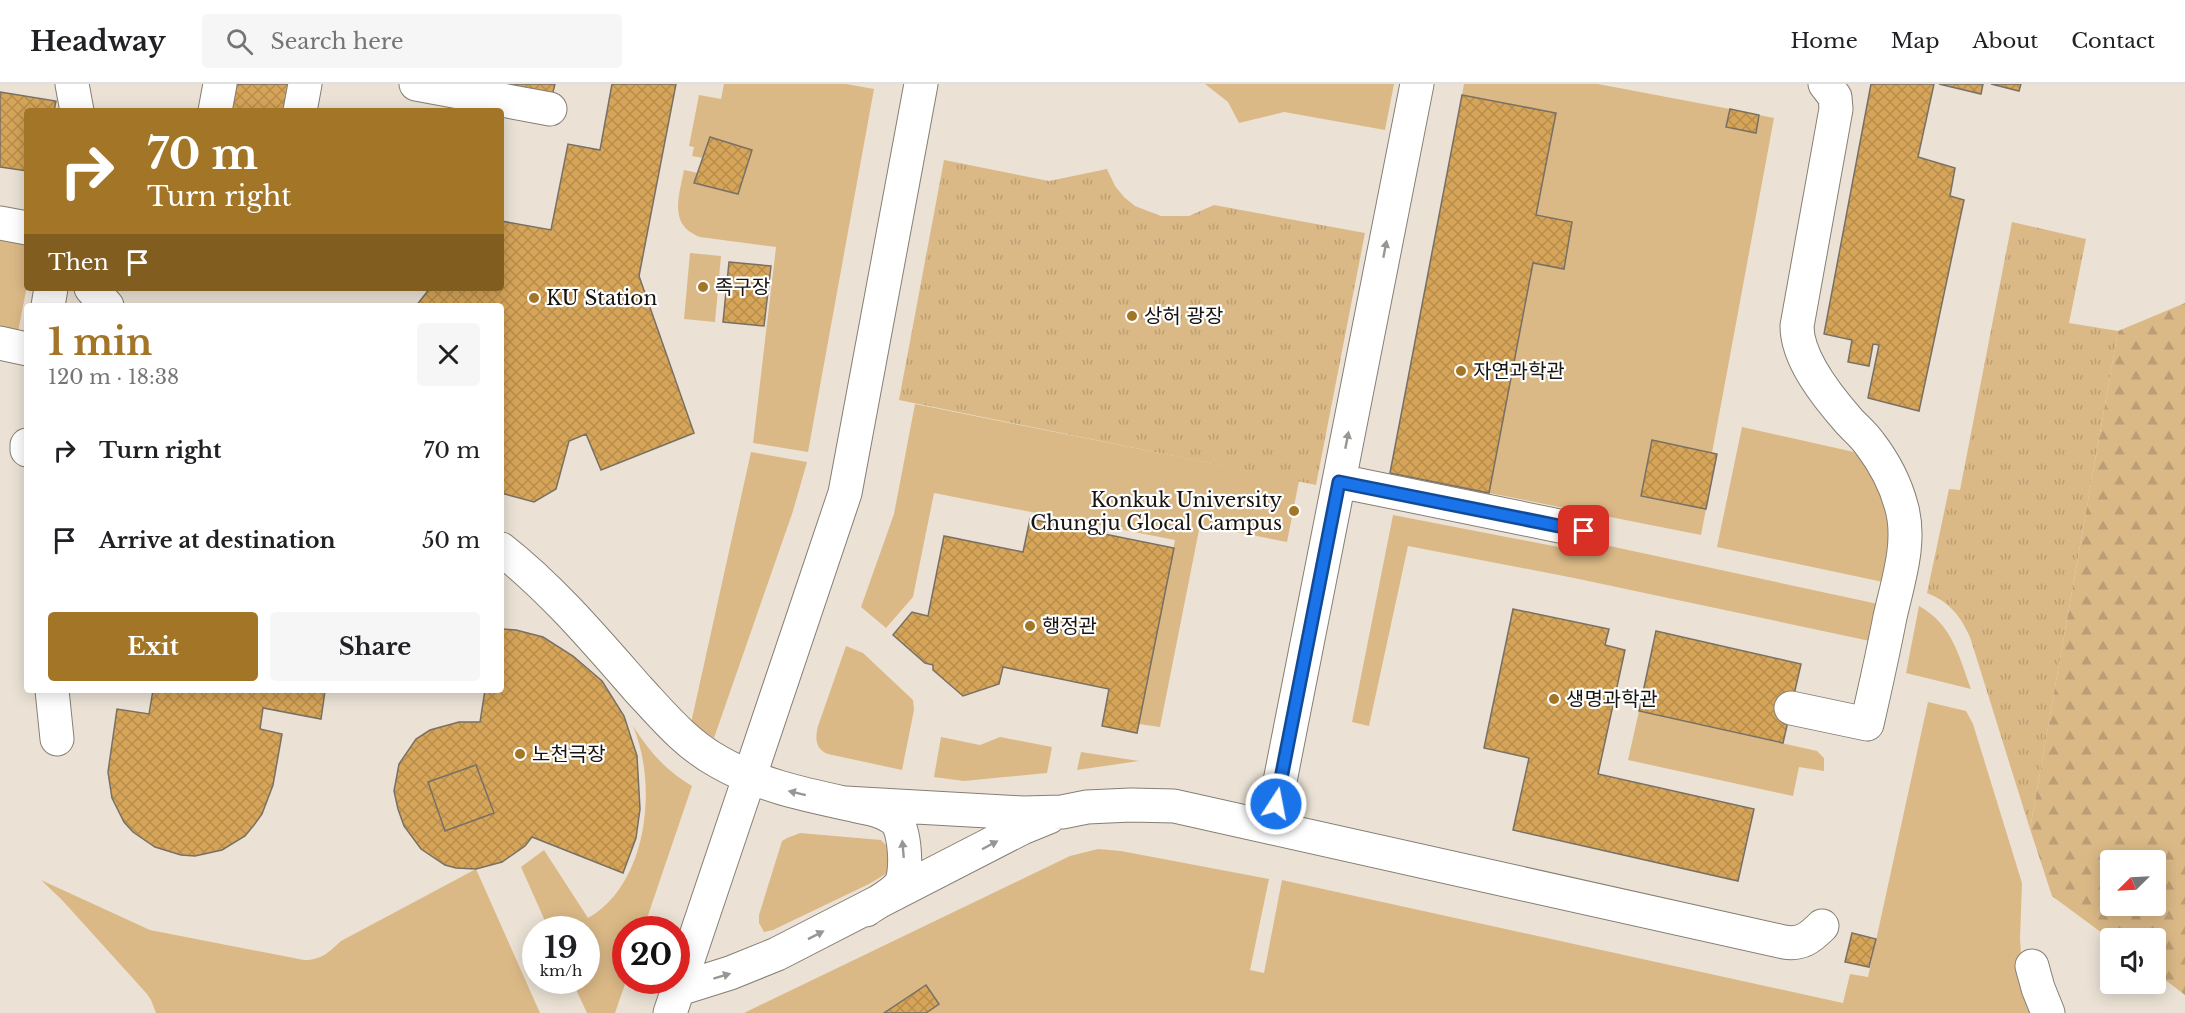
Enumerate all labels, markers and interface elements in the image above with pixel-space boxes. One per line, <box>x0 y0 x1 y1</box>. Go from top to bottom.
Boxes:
search box <box>202 14 622 68</box>
text: Headway <box>30 24 166 59</box>
icon: search <box>223 25 256 58</box>
text: Search here <box>271 28 404 55</box>
text: Home <box>1791 28 1858 54</box>
text: Map <box>1891 28 1939 54</box>
text: About <box>1972 28 2038 54</box>
text: Contact <box>2071 28 2155 54</box>
text: 70 m <box>147 128 258 180</box>
icon: right <box>48 132 126 210</box>
text: Turn right <box>147 180 291 213</box>
one-way arrow <box>1381 239 1390 258</box>
icon: arrive <box>121 246 154 279</box>
text: Then <box>48 249 109 276</box>
place label: 족구장 <box>715 275 770 299</box>
marker: 족구장 <box>696 280 710 294</box>
place label: KU Station <box>546 286 657 310</box>
marker: KU Station <box>527 291 541 305</box>
place label: 상허 광장 <box>1144 304 1223 328</box>
marker: 상허 광장 <box>1125 309 1139 323</box>
text: 1 min <box>48 320 152 365</box>
button: close <box>417 323 480 386</box>
place label: 자연과학관 <box>1473 359 1565 383</box>
marker: 자연과학관 <box>1454 364 1468 378</box>
text: 120 m · 18:38 <box>48 365 179 389</box>
one-way arrow <box>1343 431 1352 450</box>
icon: right <box>48 434 81 467</box>
text: Turn right <box>99 437 221 464</box>
text: 70 m <box>423 437 480 464</box>
place label: Konkuk University Chungju Glocal Campus <box>1030 488 1282 535</box>
marker: Konkuk University Chungju Glocal Campus <box>1287 504 1301 518</box>
pin <box>1558 505 1609 556</box>
icon: arrive <box>1567 514 1600 547</box>
icon: arrive <box>48 524 81 557</box>
text: Arrive at destination <box>99 527 336 554</box>
text: 50 m <box>422 527 480 554</box>
button: Exit <box>48 612 258 681</box>
button: Share <box>270 612 480 681</box>
place label: 행정관 <box>1042 614 1097 638</box>
marker: 행정관 <box>1023 619 1037 633</box>
place label: 생명과학관 <box>1566 687 1658 711</box>
marker: 생명과학관 <box>1547 692 1561 706</box>
place label: 노천극장 <box>532 742 606 766</box>
marker: 노천극장 <box>513 747 527 761</box>
position arrow <box>1244 772 1308 836</box>
one-way arrow <box>788 787 806 797</box>
one-way arrow <box>898 839 908 858</box>
one-way arrow <box>981 840 998 850</box>
north arrow <box>2100 850 2166 916</box>
map controls <box>2100 850 2166 994</box>
speed limit sign: 20 <box>612 916 690 994</box>
button: sound <box>2100 928 2166 994</box>
text: 19 <box>544 929 578 966</box>
one-way arrow <box>808 930 825 939</box>
text: km/h <box>540 961 582 980</box>
one-way arrow <box>713 971 731 980</box>

